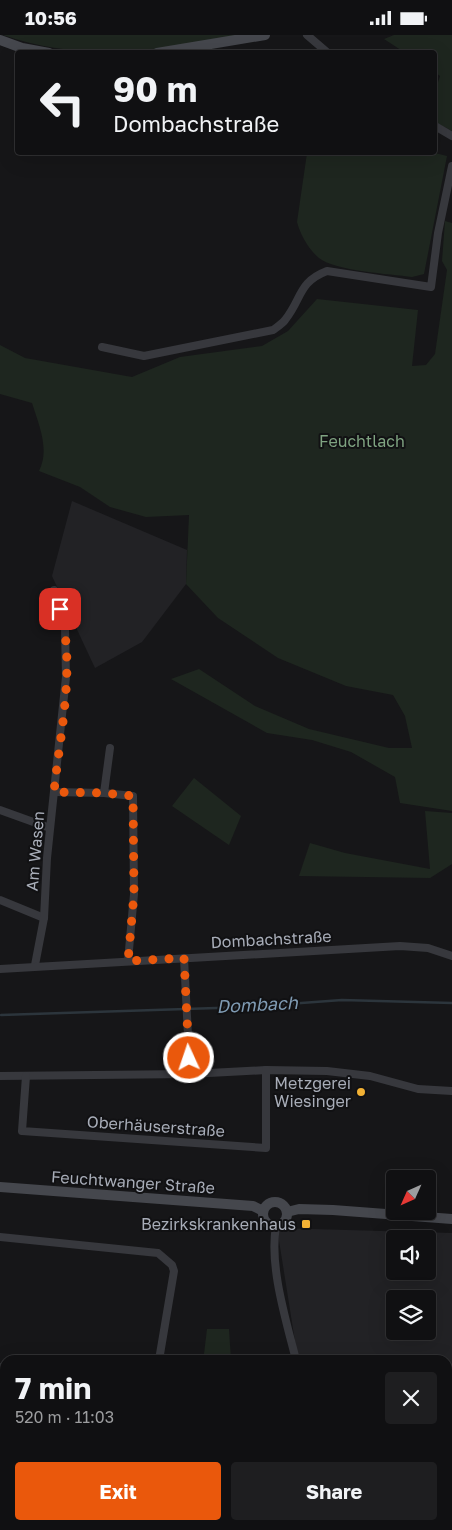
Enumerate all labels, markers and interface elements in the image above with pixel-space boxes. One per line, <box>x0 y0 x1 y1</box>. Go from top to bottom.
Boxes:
text: 10:56 <box>25 6 77 29</box>
text: 90 m <box>113 68 197 110</box>
icon: left <box>30 70 95 135</box>
text: Dombachstraße <box>113 110 279 137</box>
park label: Feuchtlach <box>319 431 405 451</box>
pin <box>39 588 81 630</box>
icon: arrive <box>46 595 74 623</box>
street label: Am Wasen <box>22 810 48 892</box>
street label: Dombachstraße <box>210 926 332 952</box>
water label: Dombach <box>216 991 299 1017</box>
position arrow <box>162 1031 214 1083</box>
place label: Metzgerei Wiesinger <box>274 1073 351 1111</box>
marker: Metzgerei Wiesinger <box>355 1086 367 1098</box>
street label: Oberhäuserstraße <box>86 1111 226 1141</box>
street label: Feuchtwanger Straße <box>50 1166 216 1198</box>
north arrow <box>386 1170 436 1220</box>
map controls <box>386 1170 436 1340</box>
place label: Bezirkskrankenhaus <box>141 1214 296 1234</box>
marker: Bezirkskrankenhaus <box>300 1218 312 1230</box>
button: sound <box>386 1230 436 1280</box>
button: layers <box>386 1290 436 1340</box>
text: 7 min <box>15 1370 91 1406</box>
button: close <box>385 1372 437 1424</box>
text: 520 m · 11:03 <box>15 1407 114 1427</box>
button: Exit <box>15 1462 221 1520</box>
button: Share <box>231 1462 437 1520</box>

